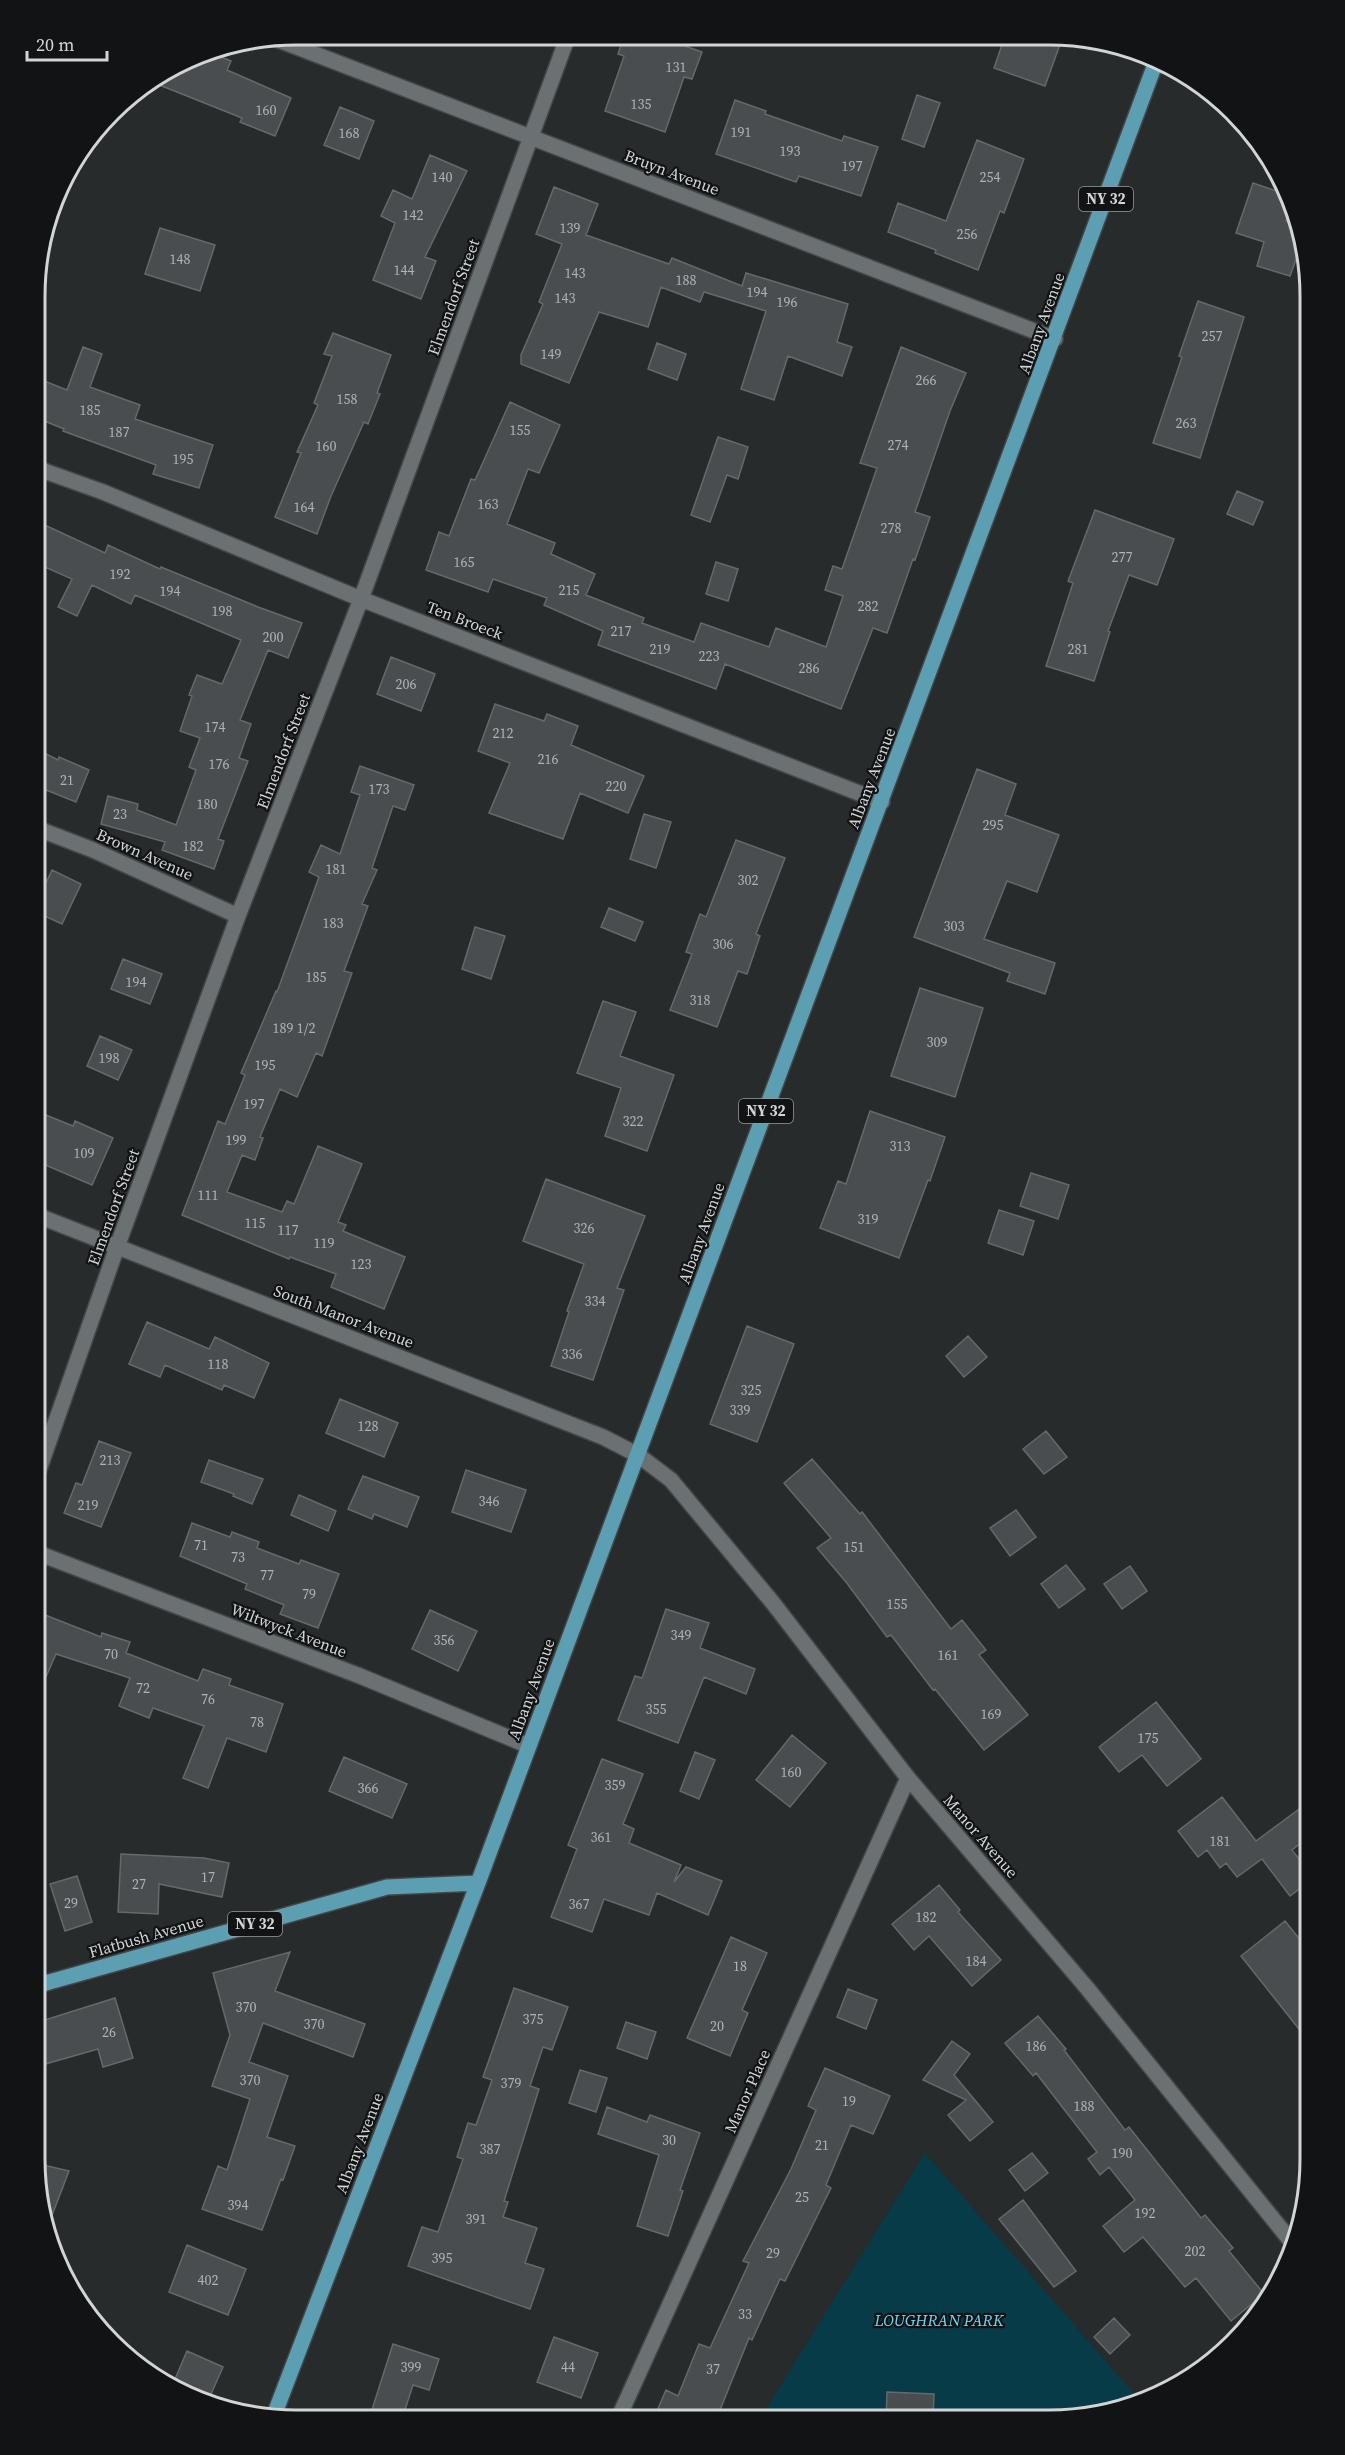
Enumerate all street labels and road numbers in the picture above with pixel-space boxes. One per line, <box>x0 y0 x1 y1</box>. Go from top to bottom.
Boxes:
street label: Bruyn Avenue <box>621 144 723 200</box>
road number: NY 32 <box>1079 187 1133 211</box>
street label: Elmendorf Street <box>422 235 484 358</box>
street label: Albany Avenue <box>1012 269 1070 377</box>
street label: Ten Broeck <box>424 595 507 645</box>
street label: Elmendorf Street <box>251 689 315 812</box>
street label: Albany Avenue <box>842 724 900 832</box>
street label: Brown Avenue <box>93 823 197 885</box>
road number: NY 32 <box>739 1099 793 1123</box>
street label: Elmendorf Street <box>82 1145 144 1268</box>
street label: Albany Avenue <box>672 1179 730 1287</box>
street label: South Manor Avenue <box>271 1279 417 1353</box>
street label: Wiltwyck Avenue <box>228 1598 350 1662</box>
street label: Albany Avenue <box>502 1635 560 1743</box>
street label: Manor Avenue <box>939 1790 1023 1882</box>
street label: Flatbush Avenue <box>86 1909 206 1963</box>
road number: NY 32 <box>228 1912 282 1936</box>
street label: Manor Place <box>719 2046 775 2136</box>
street label: Albany Avenue <box>330 2089 388 2197</box>

